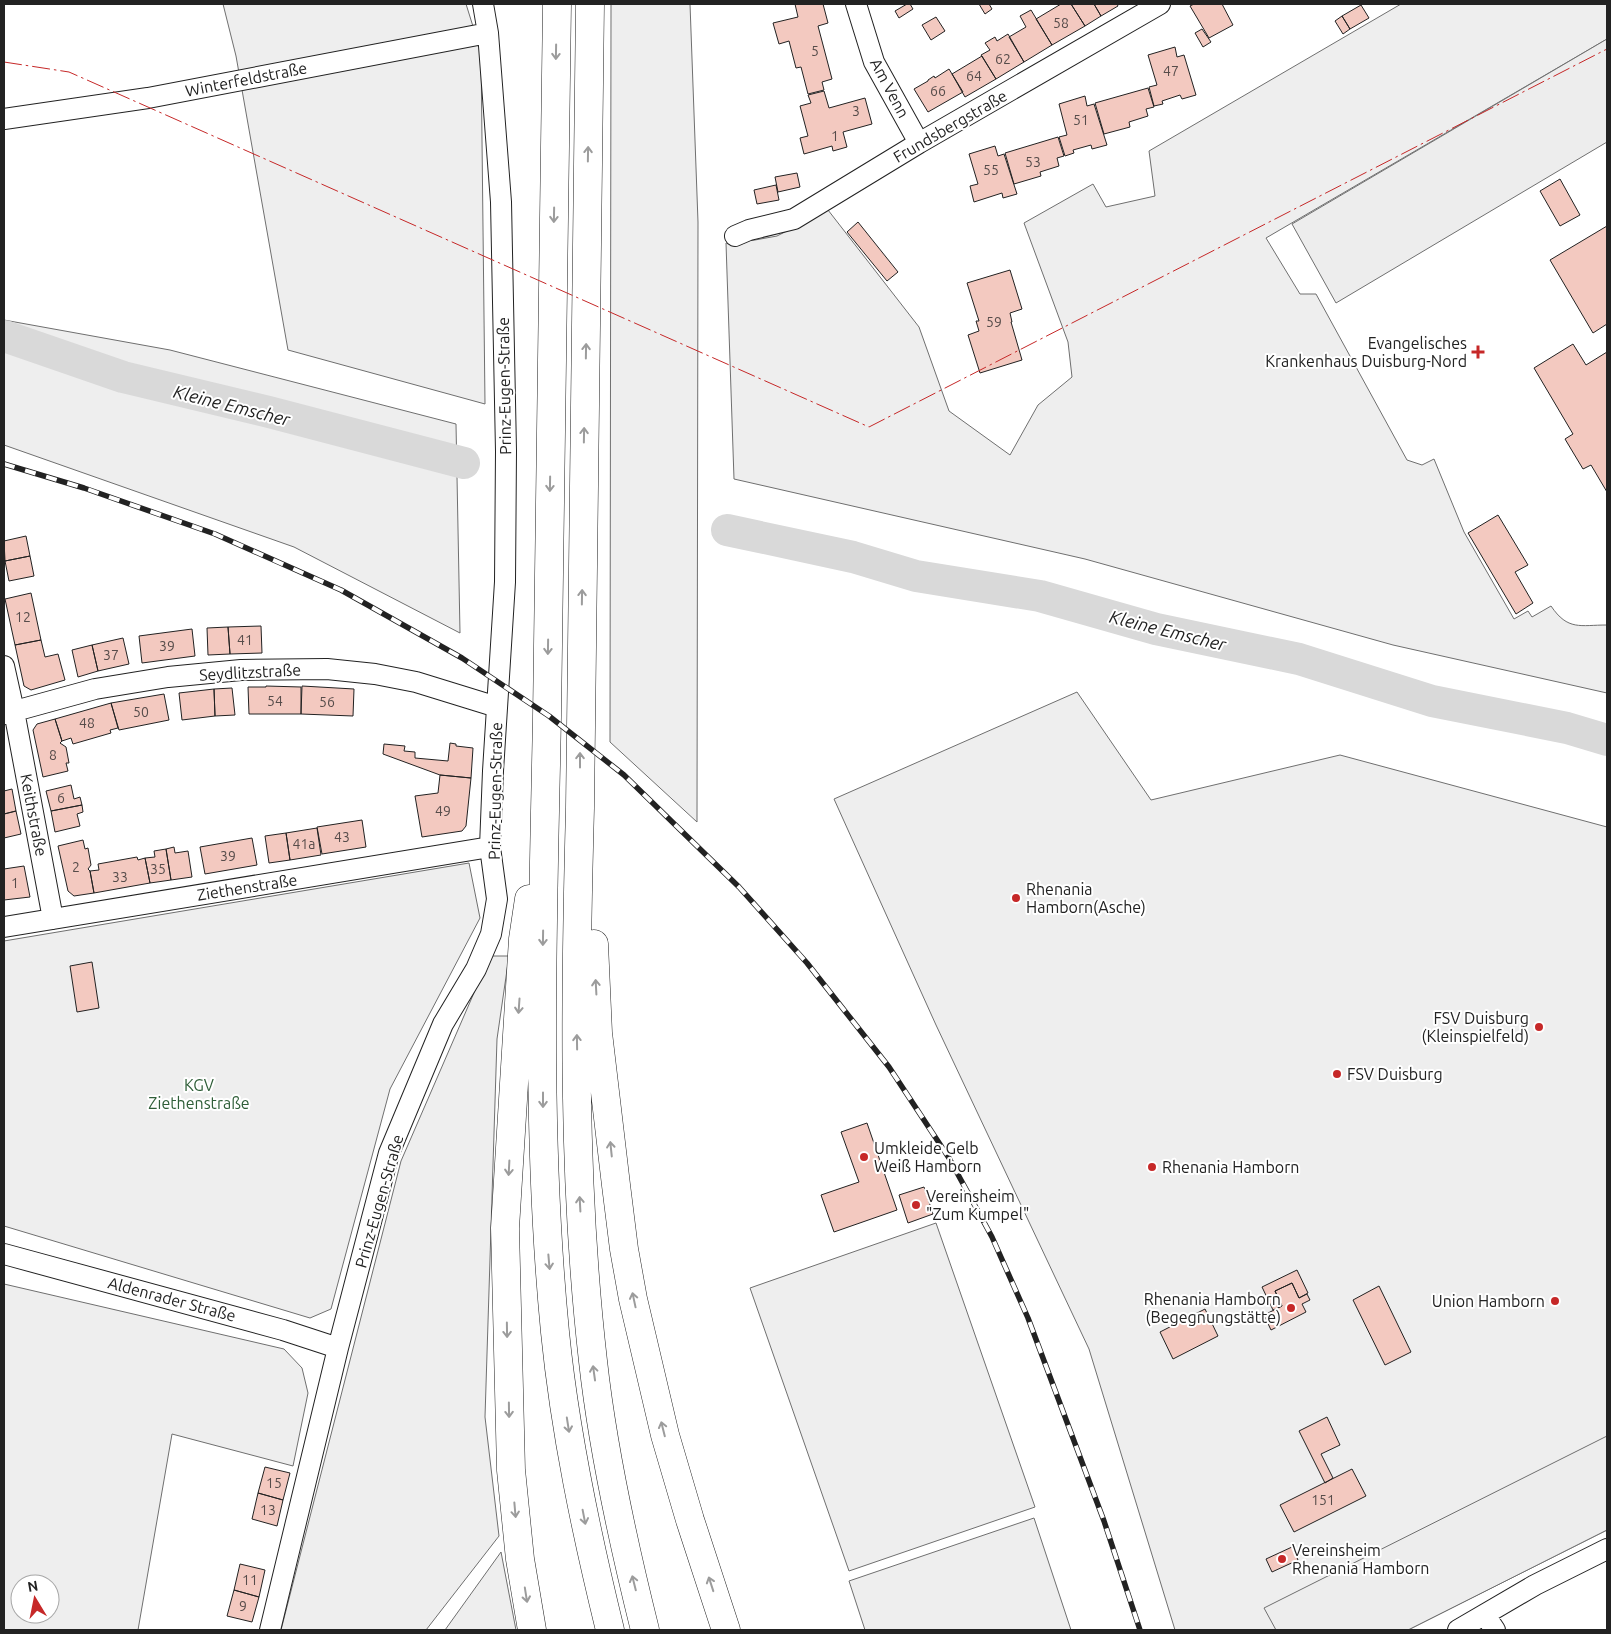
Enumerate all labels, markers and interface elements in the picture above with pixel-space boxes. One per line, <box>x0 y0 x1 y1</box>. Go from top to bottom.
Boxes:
house number: 58 <box>1053 15 1069 31</box>
house number: 5 <box>811 43 819 59</box>
one-way arrow <box>551 44 561 60</box>
house number: 62 <box>995 51 1011 67</box>
street label: Am Venn <box>867 55 913 121</box>
street label: Winterfeldstraße <box>184 58 308 100</box>
house number: 47 <box>1163 63 1179 79</box>
house number: 64 <box>966 68 982 84</box>
house number: 66 <box>930 83 946 99</box>
street label: Frundsbergstraße <box>890 86 1010 166</box>
house number: 3 <box>852 103 860 119</box>
house number: 51 <box>1073 112 1089 128</box>
house number: 1 <box>831 128 839 144</box>
one-way arrow <box>583 146 593 162</box>
house number: 53 <box>1025 154 1041 170</box>
house number: 55 <box>983 162 999 178</box>
one-way arrow <box>549 206 559 223</box>
house number: 59 <box>986 314 1002 330</box>
street label: Prinz-Eugen-Straße <box>494 317 514 455</box>
place label: Evangelisches Krankenhaus Duisburg-Nord <box>1265 334 1467 370</box>
one-way arrow <box>581 343 591 360</box>
marker: Evangelisches Krankenhaus Duisburg-Nord <box>1471 345 1485 359</box>
water label: Kleine Emscher <box>172 381 293 429</box>
one-way arrow <box>580 427 589 443</box>
one-way arrow <box>545 476 555 492</box>
one-way arrow <box>577 589 587 606</box>
water label: Kleine Emscher <box>1108 606 1229 654</box>
house number: 12 <box>15 609 31 625</box>
house number: 41 <box>237 632 253 648</box>
house number: 39 <box>159 638 175 654</box>
one-way arrow <box>543 638 553 654</box>
house number: 37 <box>103 647 119 663</box>
street label: Seydlitzstraße <box>199 660 301 684</box>
house number: 54 <box>267 693 283 709</box>
house number: 56 <box>319 694 335 710</box>
house number: 50 <box>133 704 149 720</box>
house number: 48 <box>79 715 95 731</box>
street label: Prinz-Eugen-Straße <box>485 722 505 860</box>
house number: 8 <box>49 747 57 763</box>
one-way arrow <box>575 752 585 768</box>
street label: Keithstraße <box>17 772 51 858</box>
house number: 6 <box>57 790 65 806</box>
house number: 49 <box>435 803 451 819</box>
house number: 43 <box>334 829 350 845</box>
house number: 41a <box>293 836 316 852</box>
house number: 39 <box>220 848 236 864</box>
house number: 2 <box>72 859 80 875</box>
house number: 35 <box>150 861 166 877</box>
house number: 33 <box>112 869 128 885</box>
street label: Ziethenstraße <box>196 870 298 904</box>
house number: 1 <box>11 875 19 891</box>
place label: Rhenania Hamborn(Asche) <box>1026 880 1146 917</box>
marker: Rhenania Hamborn(Asche) <box>1010 892 1022 904</box>
one-way arrow <box>538 929 548 945</box>
one-way arrow <box>592 980 601 996</box>
one-way arrow <box>515 998 524 1014</box>
place label: FSV Duisburg (Kleinspielfeld) <box>1421 1009 1529 1046</box>
marker: FSV Duisburg (Kleinspielfeld) <box>1533 1021 1545 1033</box>
one-way arrow <box>572 1034 581 1050</box>
place label: FSV Duisburg <box>1347 1065 1443 1083</box>
marker: FSV Duisburg <box>1331 1068 1343 1080</box>
park label: KGV Ziethenstraße <box>148 1076 250 1112</box>
one-way arrow <box>538 1092 548 1108</box>
street label: Prinz-Eugen-Straße <box>351 1132 407 1270</box>
place label: Umkleide Gelb Weiß Hamborn <box>874 1139 982 1175</box>
one-way arrow <box>606 1141 616 1157</box>
marker: Umkleide Gelb Weiß Hamborn <box>858 1151 870 1163</box>
place label: Rhenania Hamborn <box>1162 1158 1299 1176</box>
one-way arrow <box>504 1160 513 1176</box>
marker: Rhenania Hamborn <box>1146 1161 1158 1173</box>
place label: Vereinsheim "Zum Kumpel" <box>926 1187 1029 1223</box>
one-way arrow <box>576 1196 585 1212</box>
marker: Vereinsheim "Zum Kumpel" <box>910 1199 922 1211</box>
one-way arrow <box>545 1254 554 1270</box>
street label: Aldenrader Straße <box>106 1273 238 1325</box>
place label: Rhenania Hamborn (Begegnungstätte) <box>1144 1290 1281 1327</box>
place label: Union Hamborn <box>1432 1292 1545 1310</box>
one-way arrow <box>628 1293 638 1309</box>
marker: Union Hamborn <box>1549 1295 1561 1307</box>
marker: Rhenania Hamborn (Begegnungstätte) <box>1285 1302 1297 1314</box>
one-way arrow <box>503 1322 512 1338</box>
one-way arrow <box>589 1366 599 1382</box>
one-way arrow <box>504 1401 514 1417</box>
one-way arrow <box>563 1417 573 1433</box>
one-way arrow <box>658 1421 667 1437</box>
house number: 15 <box>266 1475 282 1491</box>
house number: 151 <box>1311 1492 1335 1508</box>
house number: 13 <box>260 1502 276 1518</box>
one-way arrow <box>510 1502 519 1518</box>
one-way arrow <box>580 1509 590 1525</box>
place label: Vereinsheim Rhenania Hamborn <box>1292 1541 1429 1577</box>
marker: Vereinsheim Rhenania Hamborn <box>1276 1553 1288 1565</box>
house number: 11 <box>242 1572 258 1588</box>
north arrow <box>10 1574 60 1624</box>
one-way arrow <box>628 1575 638 1591</box>
one-way arrow <box>705 1576 715 1592</box>
text: N <box>26 1577 39 1595</box>
one-way arrow <box>521 1587 531 1603</box>
house number: 9 <box>239 1598 247 1614</box>

